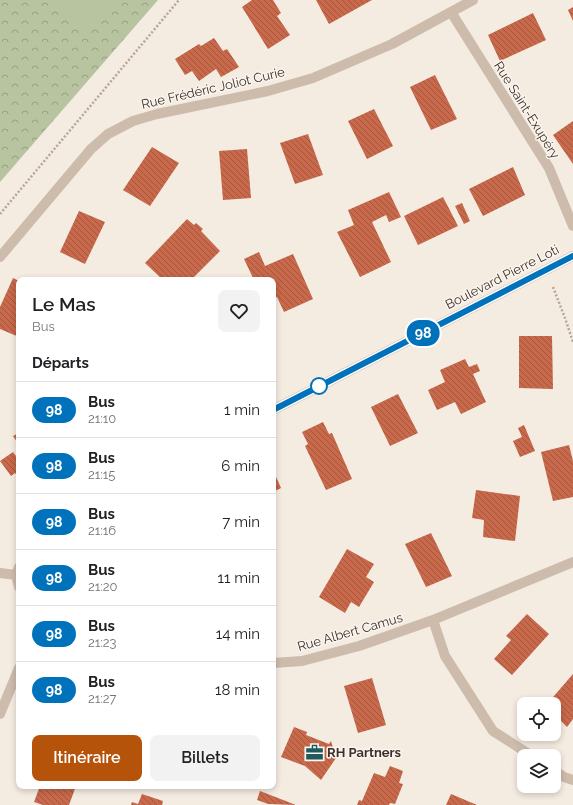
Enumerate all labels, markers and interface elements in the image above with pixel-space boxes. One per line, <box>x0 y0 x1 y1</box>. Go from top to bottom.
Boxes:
street label: Rue Saint-Exupéry <box>491 59 563 161</box>
street label: Rue Frédéric Joliot Curie <box>140 64 286 112</box>
street label: Boulevard Pierre Loti <box>443 242 561 312</box>
button: heart <box>218 290 260 332</box>
text: Le Mas <box>32 293 95 315</box>
text: Bus <box>32 319 55 334</box>
line badge: 98 <box>405 320 441 346</box>
text: 98 <box>415 325 431 341</box>
text: Départs <box>32 354 89 372</box>
unlabelled marker <box>310 377 328 395</box>
text: Bus <box>88 393 115 411</box>
text: 1 min <box>224 401 260 419</box>
text: 98 <box>46 402 62 418</box>
text: 21:10 <box>88 411 116 426</box>
text: Bus <box>88 449 115 467</box>
text: 6 min <box>221 457 260 475</box>
text: 98 <box>46 458 62 474</box>
text: 21:15 <box>88 467 115 482</box>
text: Bus <box>88 505 115 523</box>
text: 7 min <box>222 513 260 531</box>
text: 98 <box>46 514 62 530</box>
text: 21:16 <box>88 523 116 538</box>
text: Bus <box>88 561 115 579</box>
text: 11 min <box>218 569 260 587</box>
text: 98 <box>46 570 62 586</box>
text: 21:20 <box>88 579 118 594</box>
street label: Rue Albert Camus <box>296 610 404 654</box>
text: Bus <box>88 617 115 635</box>
text: 14 min <box>216 625 260 643</box>
text: 98 <box>46 626 62 642</box>
text: 21:23 <box>88 635 117 650</box>
text: Bus <box>88 673 115 691</box>
text: 18 min <box>215 681 260 699</box>
text: 98 <box>46 682 62 698</box>
text: 21:27 <box>88 691 117 706</box>
map controls <box>517 697 561 793</box>
button: locate <box>517 697 561 741</box>
button: Itinéraire <box>32 735 142 781</box>
button: Billets <box>150 735 260 781</box>
office icon: RH Partners <box>304 742 324 762</box>
place label: RH Partners <box>327 745 402 760</box>
button: layers <box>517 749 561 793</box>

